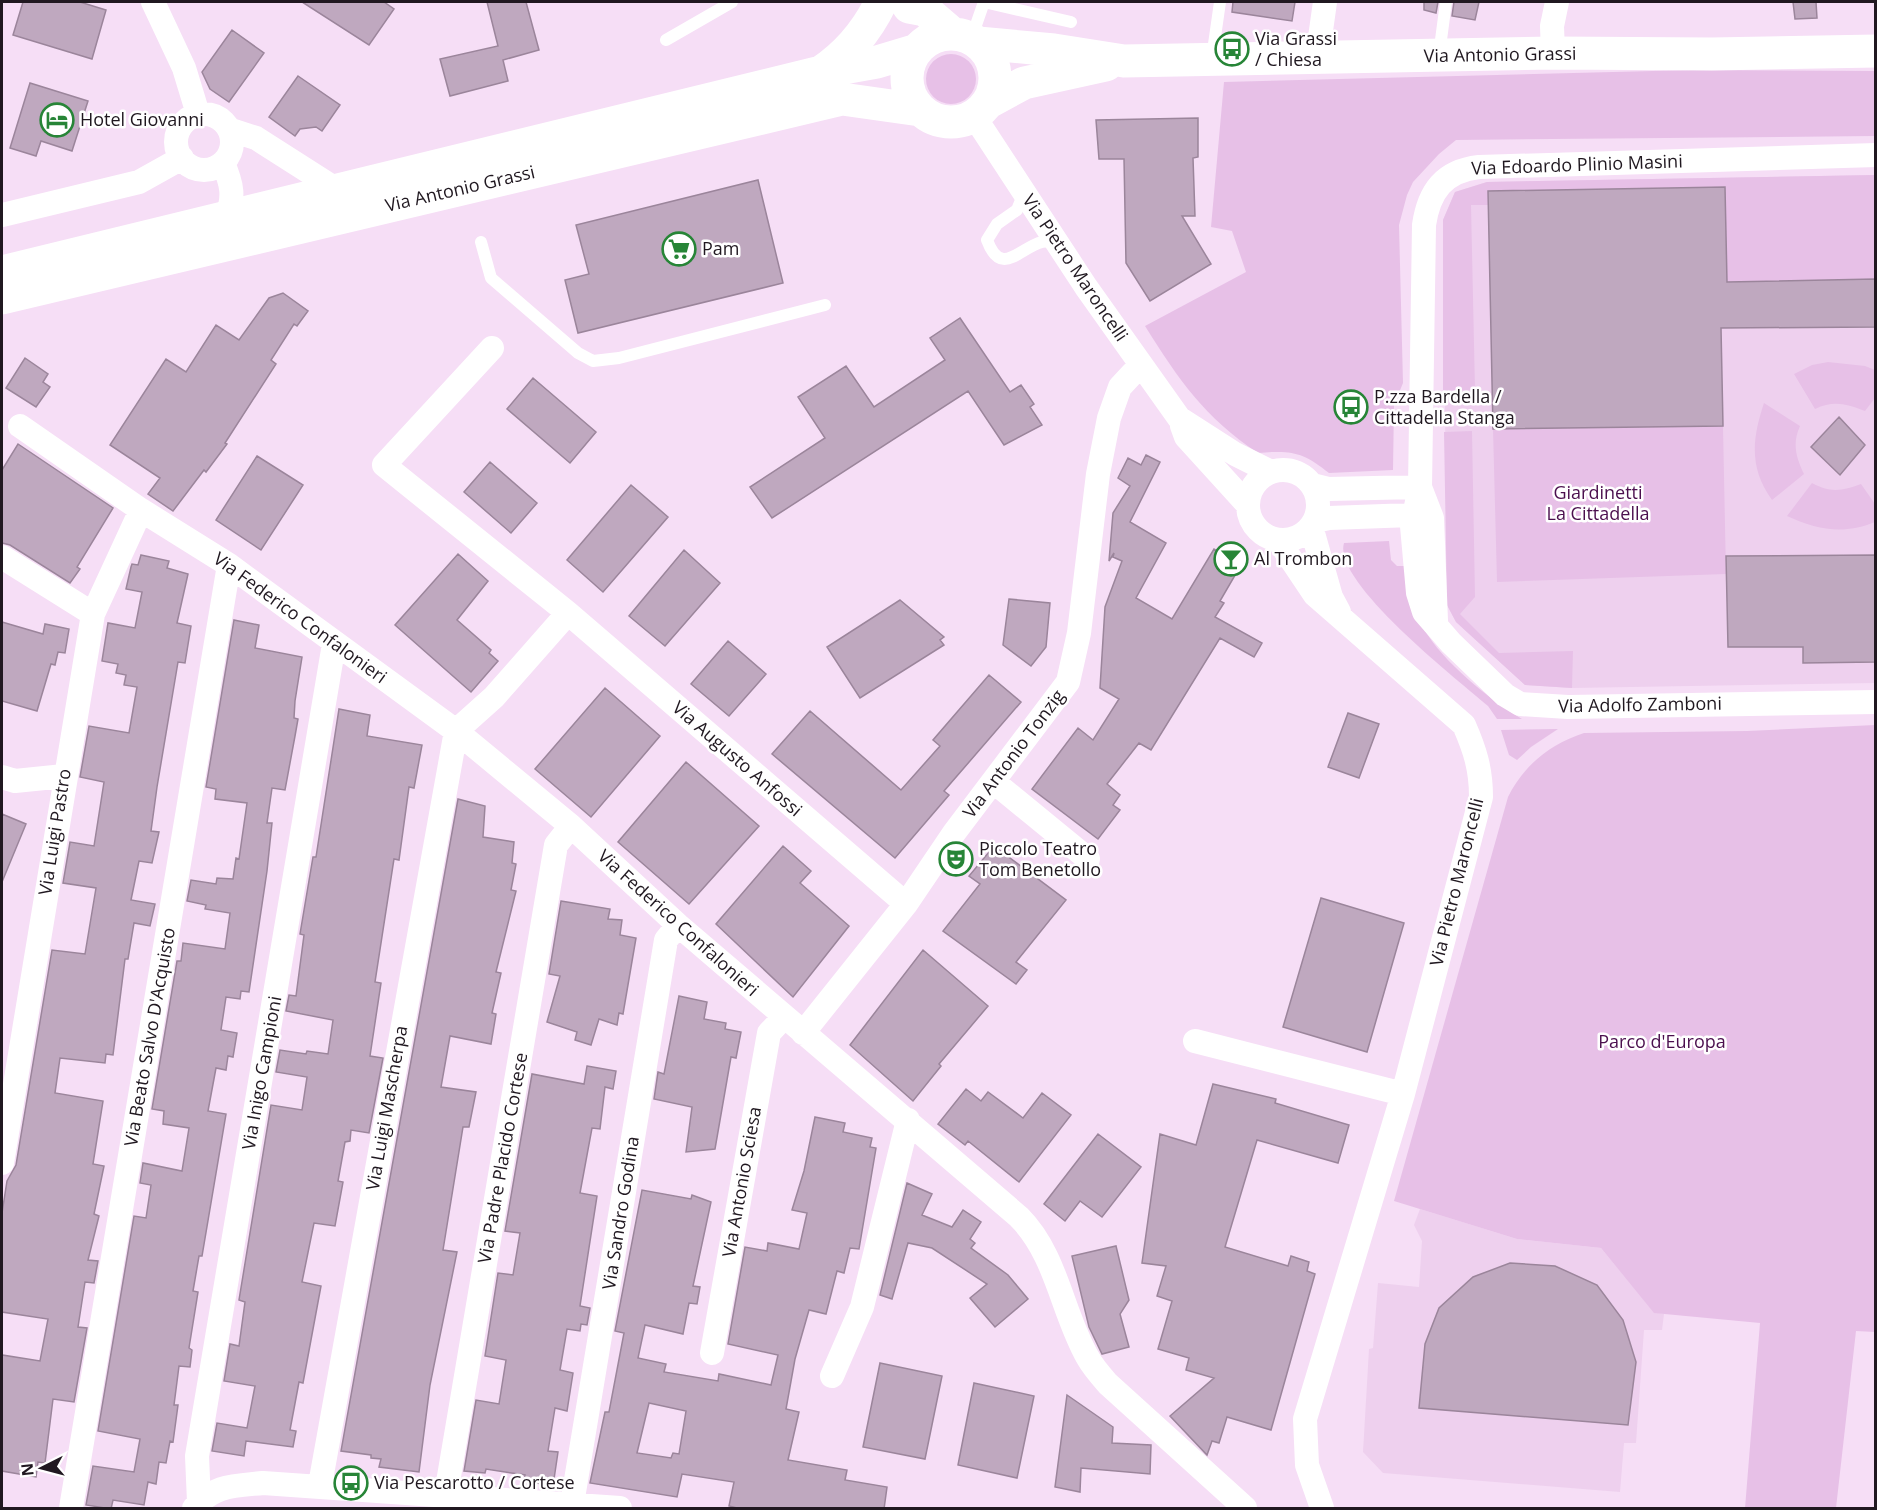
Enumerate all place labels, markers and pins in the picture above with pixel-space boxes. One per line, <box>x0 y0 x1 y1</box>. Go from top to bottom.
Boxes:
place label: Via Grassi / Chiesa <box>1255 26 1337 71</box>
bus stop icon: Via Grassi / Chiesa <box>1214 31 1250 67</box>
hotel icon: Hotel Giovanni <box>39 102 75 138</box>
place label: Hotel Giovanni <box>80 107 204 131</box>
supermarket icon: Pam <box>661 231 697 267</box>
place label: Pam <box>702 236 740 260</box>
place label: P.zza Bardella / Cittadella Stanga <box>1374 384 1515 429</box>
bus stop icon: P.zza Bardella / Cittadella Stanga <box>1333 389 1369 425</box>
bar icon: Al Trombon <box>1213 541 1249 577</box>
place label: Al Trombon <box>1254 546 1352 570</box>
place label: Piccolo Teatro Tom Benetollo <box>979 836 1101 881</box>
theatre icon: Piccolo Teatro Tom Benetollo <box>938 841 974 877</box>
bus stop icon: Via Pescarotto / Cortese <box>333 1465 369 1501</box>
place label: Via Pescarotto / Cortese <box>374 1470 575 1494</box>

